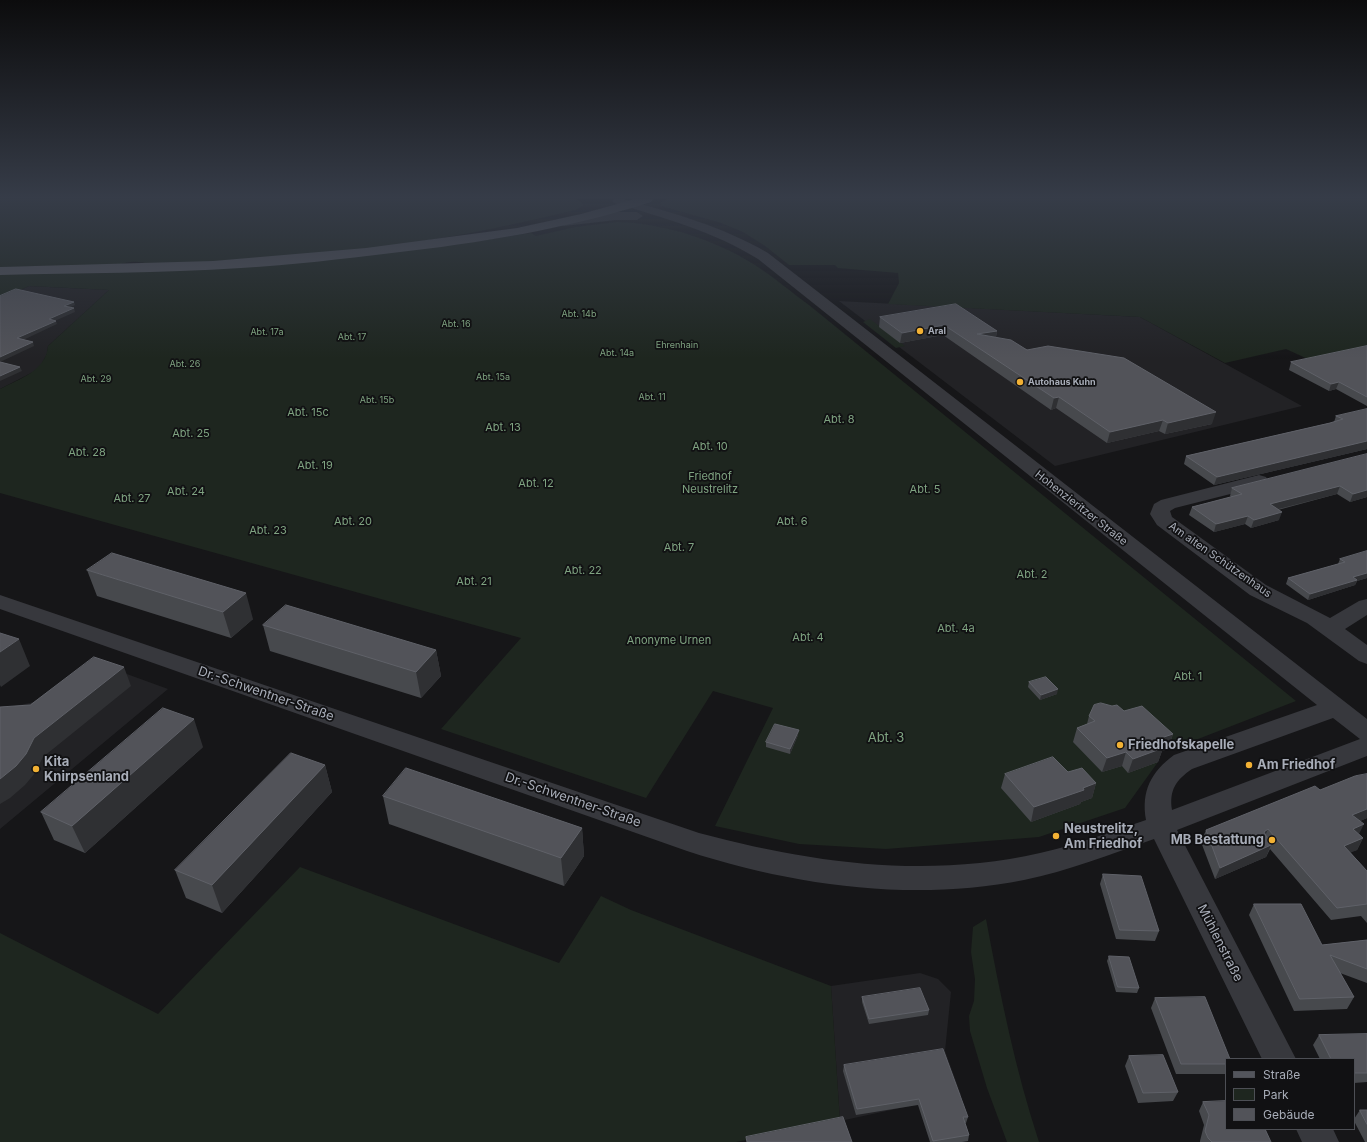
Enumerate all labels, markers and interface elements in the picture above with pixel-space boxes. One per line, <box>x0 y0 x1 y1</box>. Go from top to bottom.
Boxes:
park label: Abt. 14b <box>562 309 596 319</box>
park label: Abt. 16 <box>441 319 471 329</box>
marker: Aral <box>915 326 925 336</box>
place label: Aral <box>928 326 946 336</box>
park label: Abt. 17a <box>250 327 284 337</box>
park label: Abt. 17 <box>338 332 366 342</box>
park label: Ehrenhain <box>656 340 698 350</box>
park label: Abt. 14a <box>600 348 634 358</box>
park label: Abt. 26 <box>170 359 200 369</box>
park label: Abt. 15a <box>476 372 510 382</box>
park label: Abt. 29 <box>81 374 111 384</box>
marker: Autohaus Kuhn <box>1015 377 1025 387</box>
place label: Autohaus Kuhn <box>1028 377 1096 387</box>
park label: Abt. 11 <box>638 392 666 402</box>
park label: Abt. 15b <box>360 395 394 405</box>
park label: Abt. 15c <box>287 406 329 420</box>
park label: Abt. 8 <box>824 413 854 427</box>
park label: Abt. 13 <box>485 421 521 435</box>
park label: Abt. 25 <box>172 427 210 441</box>
park label: Abt. 10 <box>692 440 728 454</box>
park label: Abt. 28 <box>68 446 106 460</box>
park label: Abt. 19 <box>297 459 333 473</box>
street label: Hohenzieritzer Straße <box>1032 468 1130 548</box>
park label: Friedhof Neustrelitz <box>682 470 738 496</box>
park label: Abt. 12 <box>518 477 554 491</box>
park label: Abt. 5 <box>910 483 940 497</box>
park label: Abt. 24 <box>167 485 205 499</box>
park label: Abt. 27 <box>113 492 151 506</box>
park label: Abt. 20 <box>334 515 372 529</box>
park label: Abt. 6 <box>776 515 808 529</box>
street label: Am alten Schützenhaus <box>1166 519 1274 601</box>
park label: Abt. 23 <box>249 524 287 538</box>
park label: Abt. 7 <box>664 541 694 555</box>
park label: Abt. 22 <box>564 564 602 578</box>
park label: Abt. 2 <box>1017 568 1047 582</box>
park label: Abt. 21 <box>456 575 492 589</box>
park label: Abt. 4a <box>937 622 975 636</box>
park label: Abt. 4 <box>792 631 824 645</box>
park label: Anonyme Urnen <box>627 634 711 648</box>
street label: Dr.-Schwentner-Straße <box>196 663 336 725</box>
park label: Abt. 1 <box>1174 670 1202 684</box>
park label: Abt. 3 <box>868 730 904 746</box>
place label: Friedhofskapelle <box>1128 737 1234 753</box>
marker: Friedhofskapelle <box>1115 740 1125 750</box>
place label: Kita Knirpsenland <box>44 754 129 785</box>
place label: Am Friedhof <box>1257 757 1335 773</box>
marker: Am Friedhof <box>1244 760 1254 770</box>
marker: Kita Knirpsenland <box>31 764 41 774</box>
street label: Dr.-Schwentner-Straße <box>503 769 643 831</box>
place label: Neustrelitz, Am Friedhof <box>1064 821 1142 852</box>
marker: Neustrelitz, Am Friedhof <box>1051 831 1061 841</box>
place label: MB Bestattung <box>1171 832 1264 848</box>
marker: MB Bestattung <box>1267 835 1277 845</box>
street label: Mühlenstraße <box>1194 902 1246 984</box>
legend <box>1225 1058 1355 1130</box>
text: Straße <box>1263 1067 1300 1082</box>
text: Park <box>1263 1087 1289 1102</box>
text: Gebäude <box>1263 1107 1315 1122</box>

